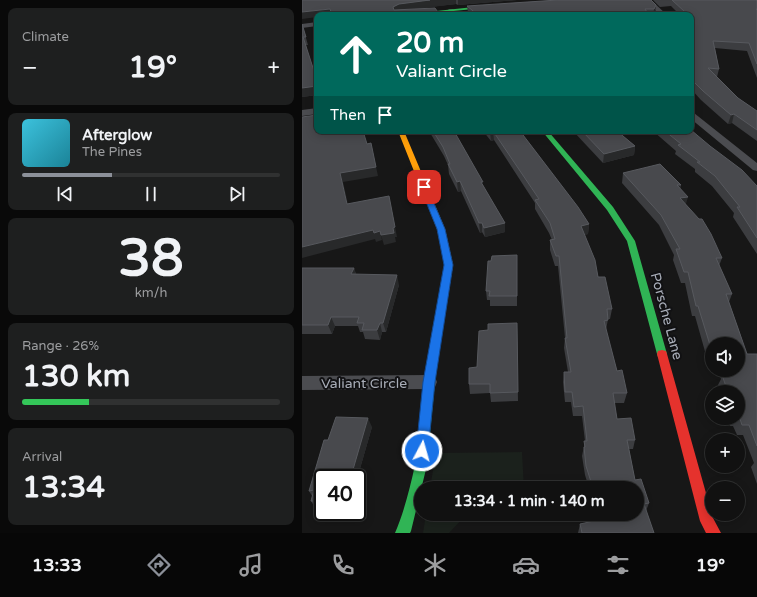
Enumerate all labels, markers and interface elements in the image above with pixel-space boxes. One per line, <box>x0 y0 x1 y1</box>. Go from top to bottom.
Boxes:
text: 20 m <box>396 26 464 60</box>
icon: ahead <box>330 28 382 80</box>
text: Climate <box>22 29 69 45</box>
text: 19° <box>128 49 177 86</box>
text: − <box>22 55 38 81</box>
text: + <box>268 55 280 81</box>
text: Valiant Circle <box>396 60 507 82</box>
icon: arrive <box>374 104 396 126</box>
text: Then <box>330 106 366 124</box>
text: Afterglow <box>82 126 152 144</box>
text: The Pines <box>82 144 142 160</box>
pin <box>407 170 441 204</box>
icon: arrive <box>413 176 435 198</box>
icon: previous <box>54 183 76 205</box>
icon: pause <box>140 183 162 205</box>
icon: next <box>226 183 248 205</box>
text: 38 <box>118 227 184 290</box>
street label: Porsche Lane <box>647 271 686 362</box>
text: km/h <box>135 285 167 301</box>
map controls <box>705 337 745 521</box>
button: sound <box>705 337 745 377</box>
text: Range · 26% <box>22 338 99 354</box>
text: 130 km <box>22 358 130 395</box>
street label: Valiant Circle <box>321 375 407 392</box>
button: layers <box>705 385 745 425</box>
position arrow <box>401 430 443 472</box>
button: + <box>705 433 745 473</box>
text: Arrival <box>22 449 62 465</box>
text: 13:34 <box>22 469 105 506</box>
speed limit sign: 40 <box>314 469 366 521</box>
button: − <box>705 481 745 521</box>
text: 13:34 · 1 min · 140 m <box>454 492 604 510</box>
icon: directions <box>145 551 173 579</box>
icon: music <box>237 551 265 579</box>
icon: phone <box>329 551 357 579</box>
icon: climate <box>421 551 449 579</box>
icon: car <box>512 551 540 579</box>
icon: filters <box>604 551 632 579</box>
text: 13:33 <box>32 554 82 576</box>
text: 19° <box>696 554 725 576</box>

